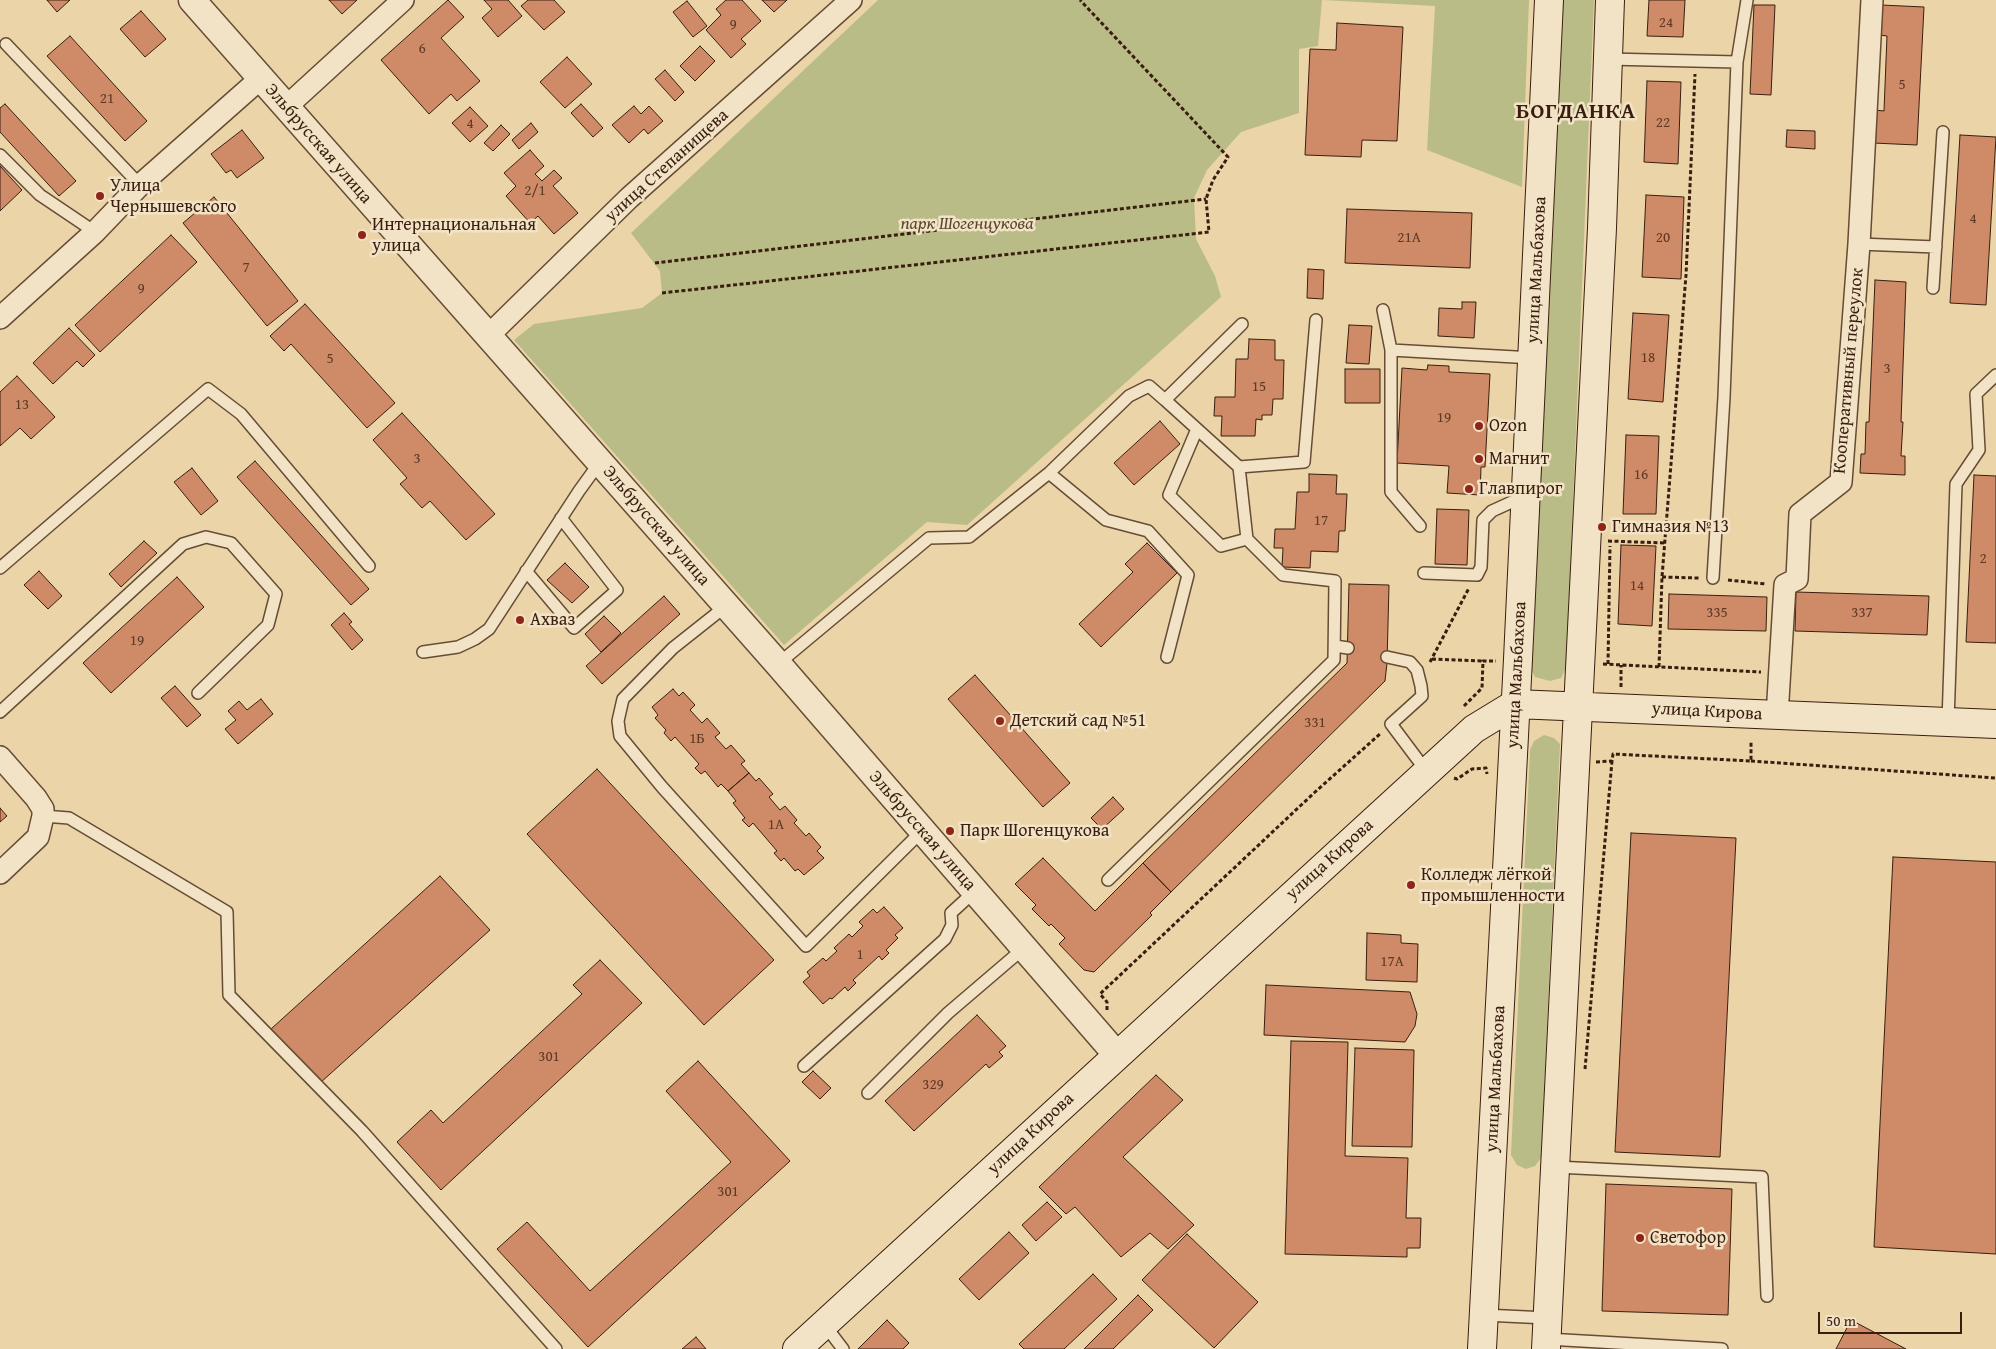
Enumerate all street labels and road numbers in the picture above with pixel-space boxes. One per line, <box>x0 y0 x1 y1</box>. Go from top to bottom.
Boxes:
street label: Эльбрусская улица <box>260 79 376 209</box>
street label: улица Степанищева <box>601 105 733 227</box>
street label: улица Мальбахова <box>1522 196 1552 344</box>
street label: Кооперативный переулок <box>1829 267 1869 475</box>
street label: Эльбрусская улица <box>598 461 714 591</box>
street label: улица Мальбахова <box>1502 601 1532 749</box>
street label: улица Кирова <box>1651 698 1763 726</box>
street label: Эльбрусская улица <box>864 766 980 896</box>
street label: улица Кирова <box>1282 815 1378 905</box>
street label: улица Мальбахова <box>1481 1005 1511 1153</box>
street label: улица Кирова <box>983 1088 1079 1180</box>

